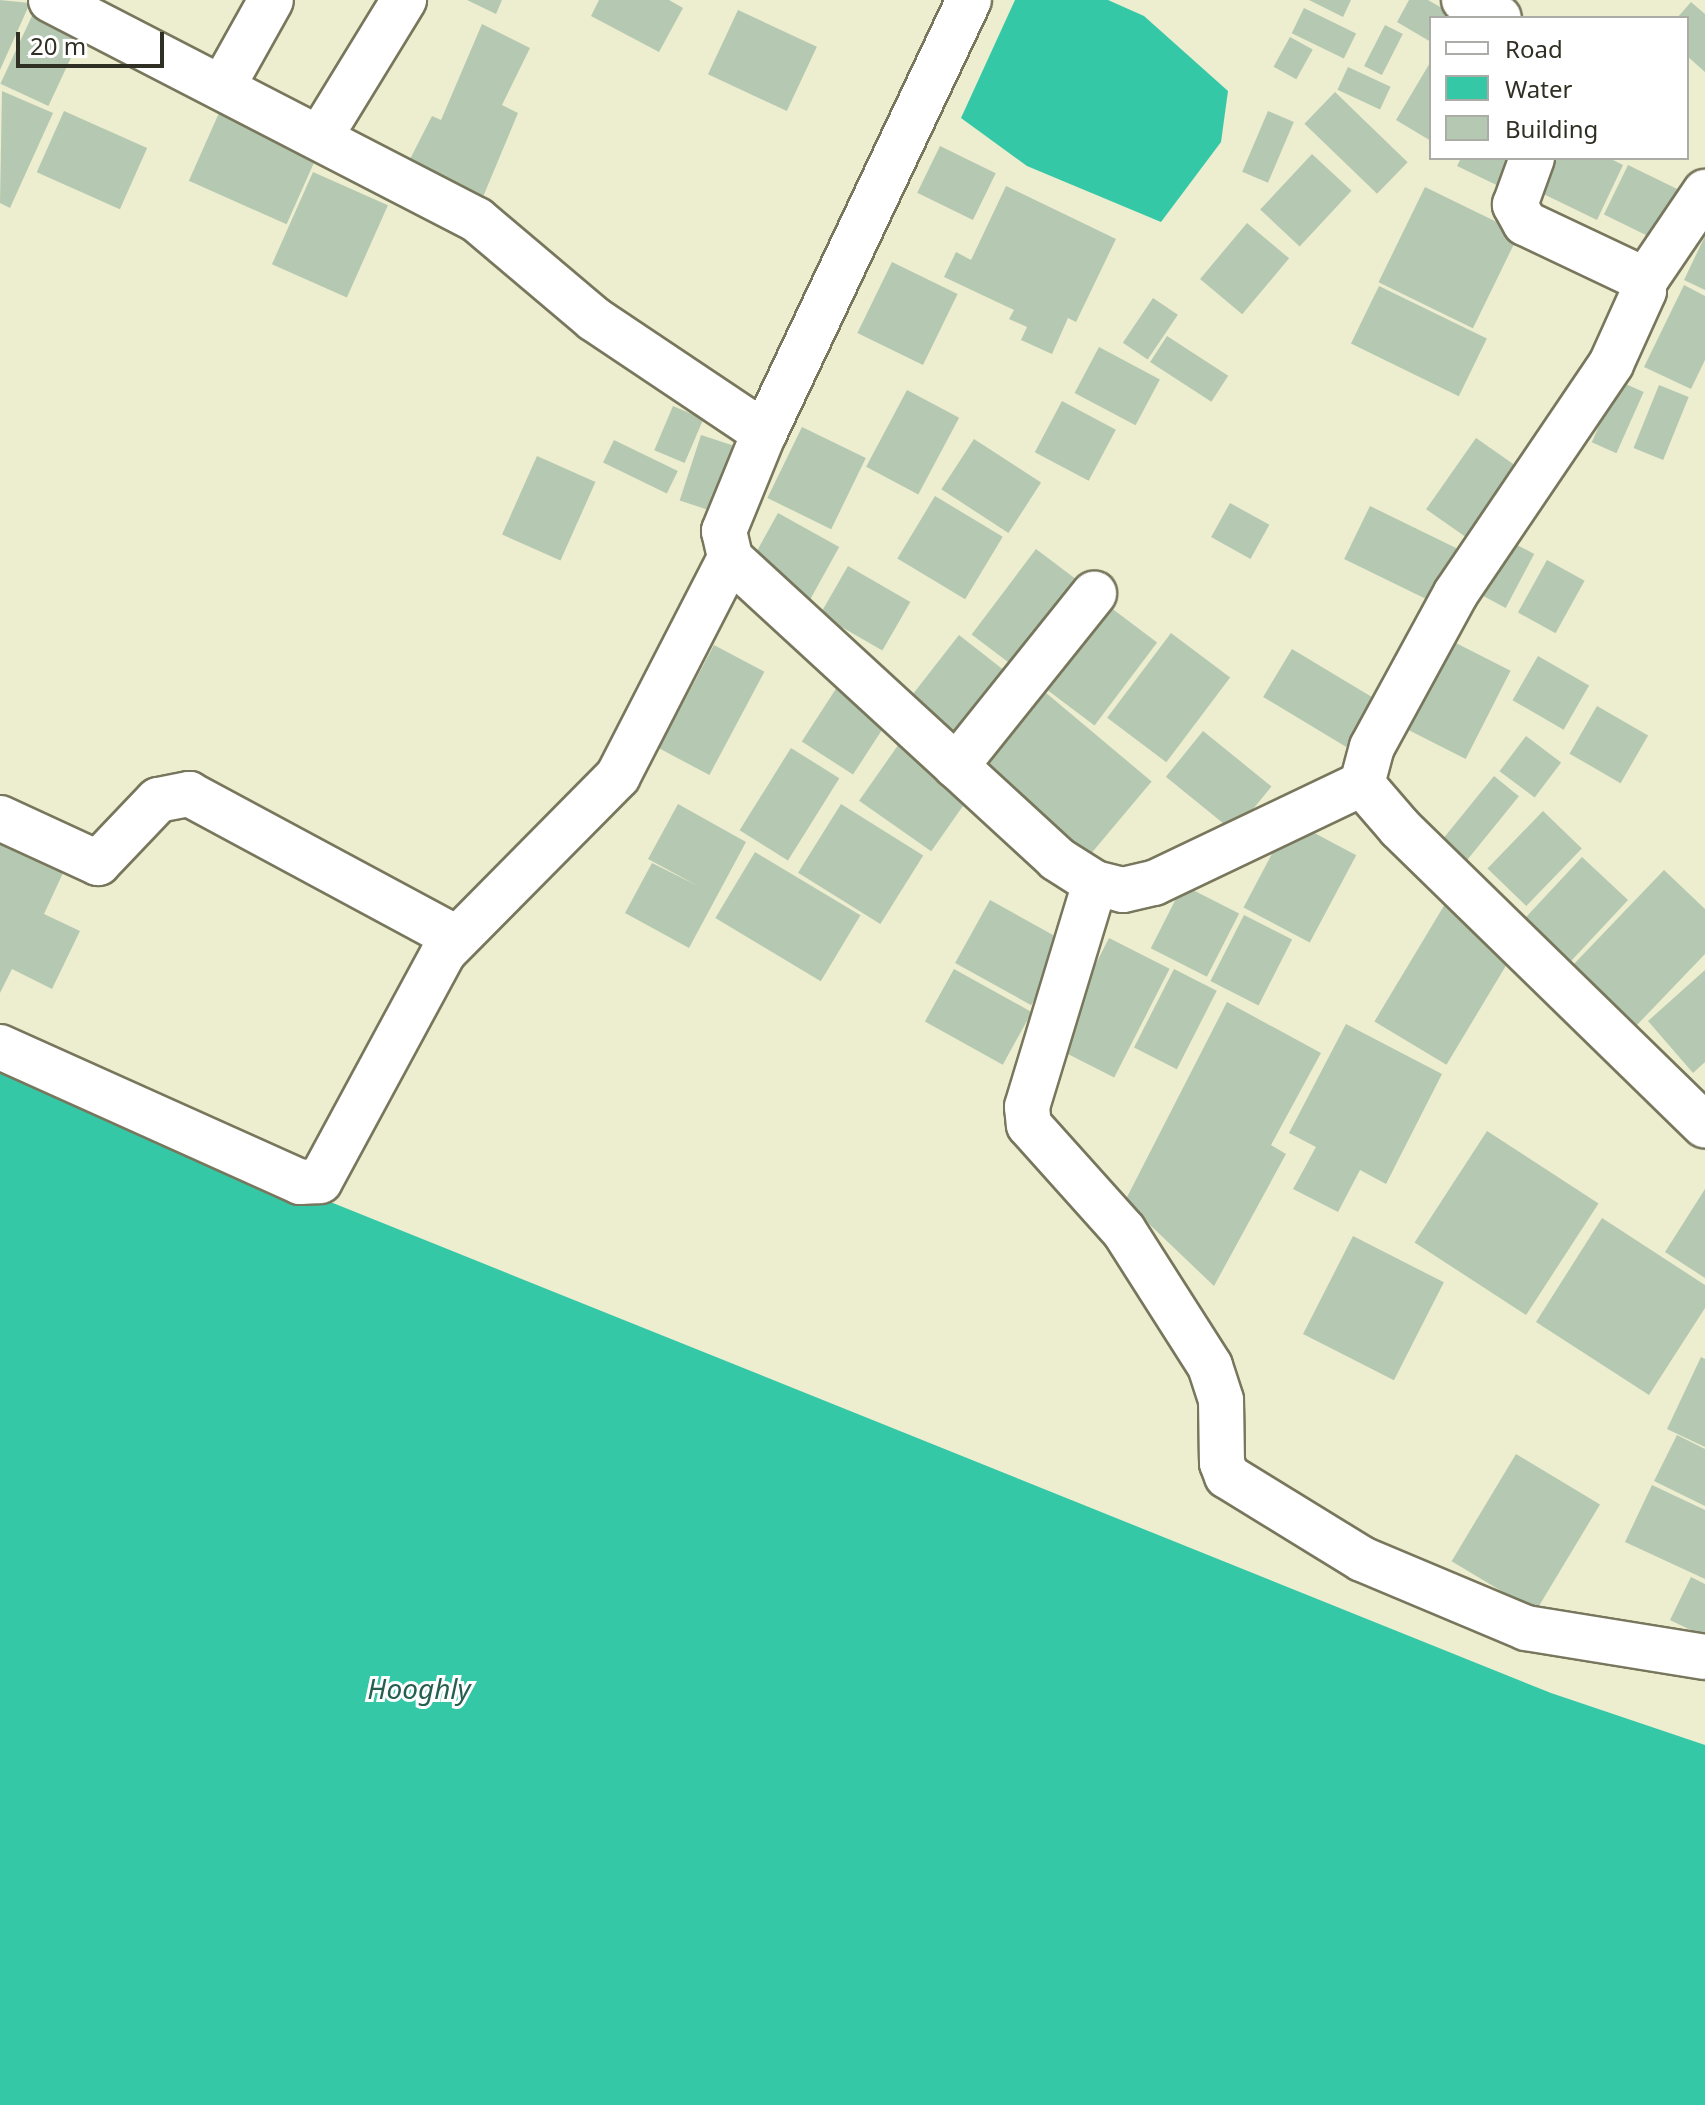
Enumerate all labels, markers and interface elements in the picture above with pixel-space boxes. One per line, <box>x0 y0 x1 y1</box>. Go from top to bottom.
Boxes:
scale bar <box>20 16 168 66</box>
legend <box>1429 16 1689 160</box>
text: 20 m <box>30 29 86 62</box>
text: Road <box>1505 32 1563 65</box>
text: Water <box>1505 72 1572 105</box>
text: Building <box>1505 112 1598 145</box>
water label: Hooghly <box>367 1671 471 1705</box>

